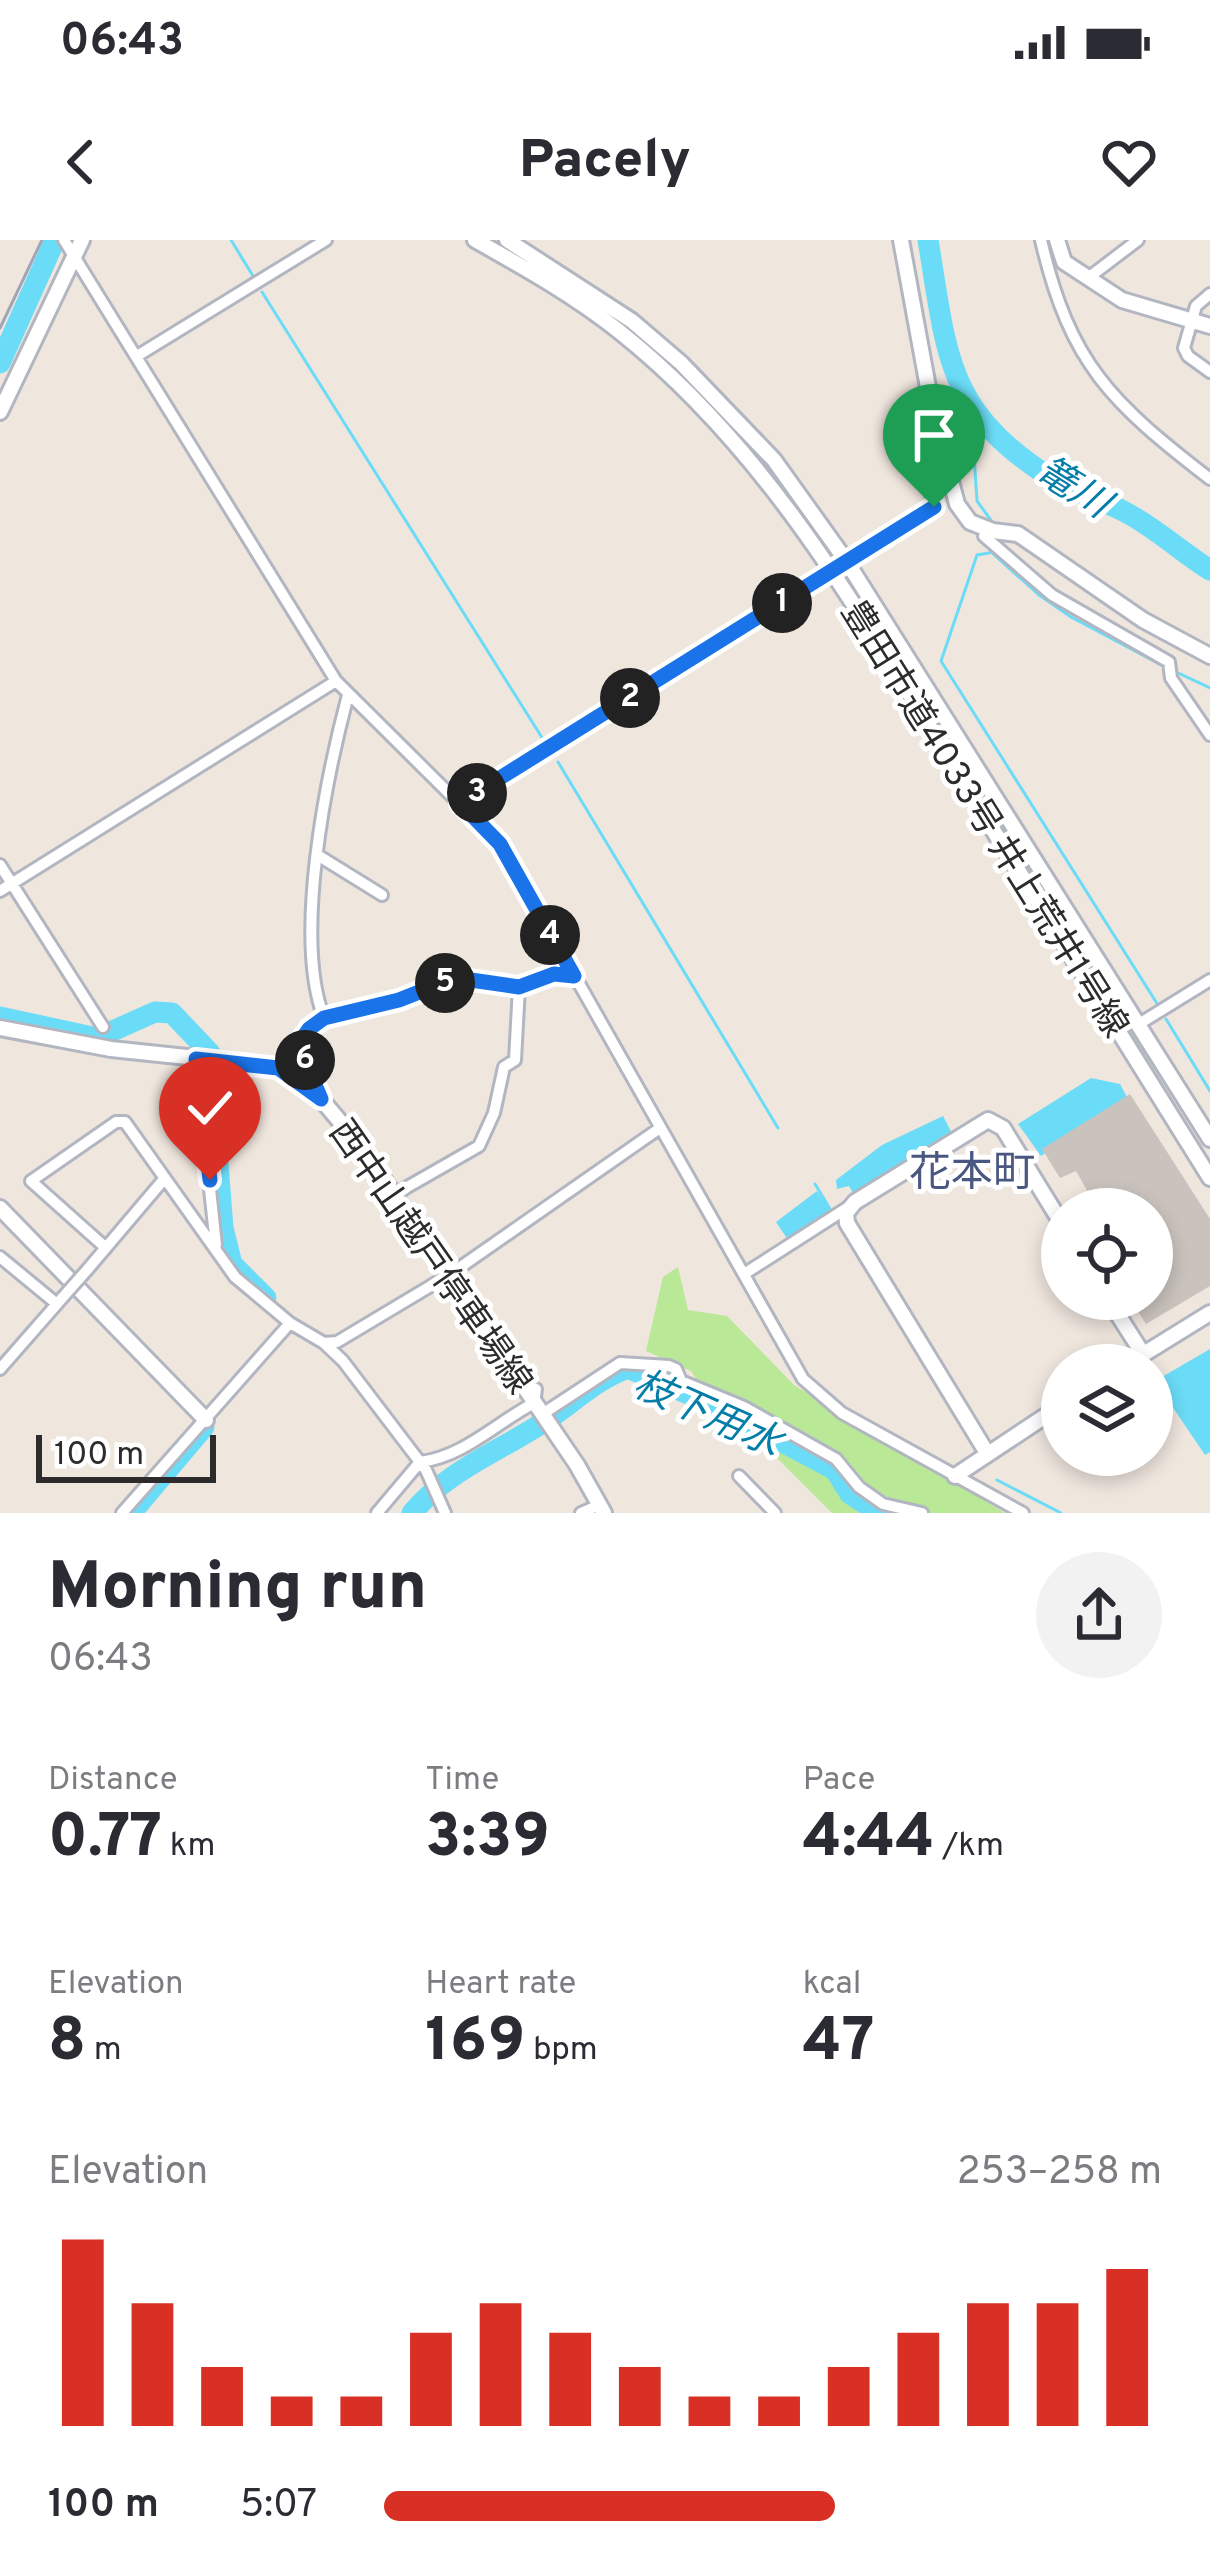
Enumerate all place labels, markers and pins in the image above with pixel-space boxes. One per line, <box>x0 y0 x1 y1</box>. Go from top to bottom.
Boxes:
pin <box>883 384 985 507</box>
pin: 1 <box>752 573 812 633</box>
pin: 2 <box>600 668 660 728</box>
pin: 3 <box>447 763 507 823</box>
pin: 4 <box>520 905 580 965</box>
pin: 5 <box>415 953 475 1013</box>
pin: 6 <box>275 1030 335 1090</box>
pin <box>159 1057 261 1180</box>

